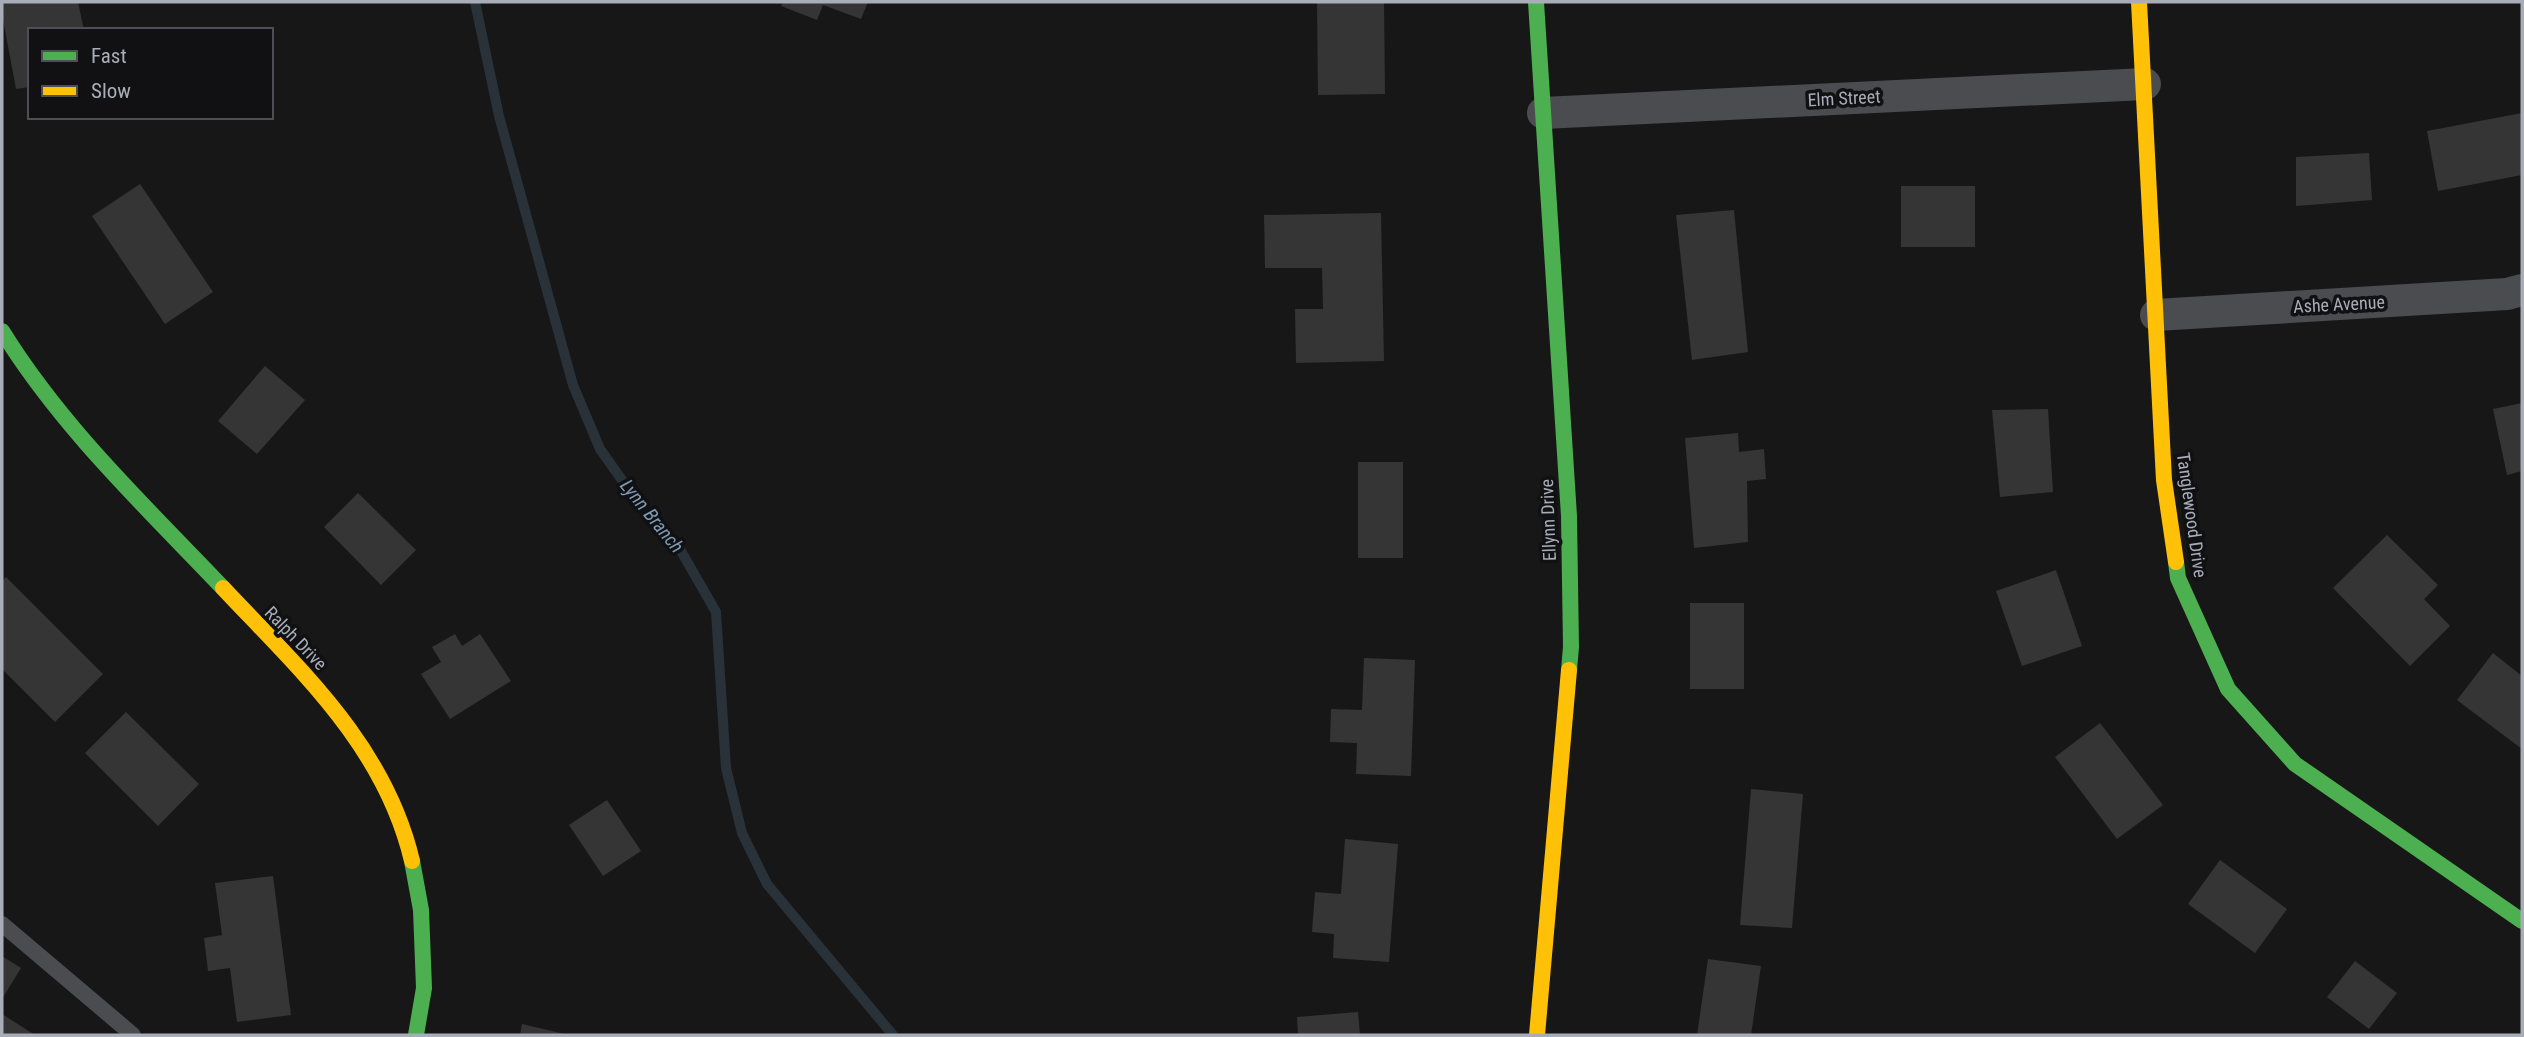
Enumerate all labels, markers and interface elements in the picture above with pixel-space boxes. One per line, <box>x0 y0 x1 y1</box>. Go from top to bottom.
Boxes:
legend <box>28 28 273 119</box>
text: Fast <box>91 44 127 68</box>
text: Slow <box>91 79 131 103</box>
street label: Elm Street <box>1807 86 1881 110</box>
street label: Ashe Avenue <box>2293 291 2385 317</box>
street label: Tanglewood Drive <box>2173 451 2211 579</box>
water label: Lynn Branch <box>615 475 689 557</box>
street label: Ellynn Drive <box>1536 479 1560 561</box>
street label: Ralph Drive <box>261 602 331 674</box>

